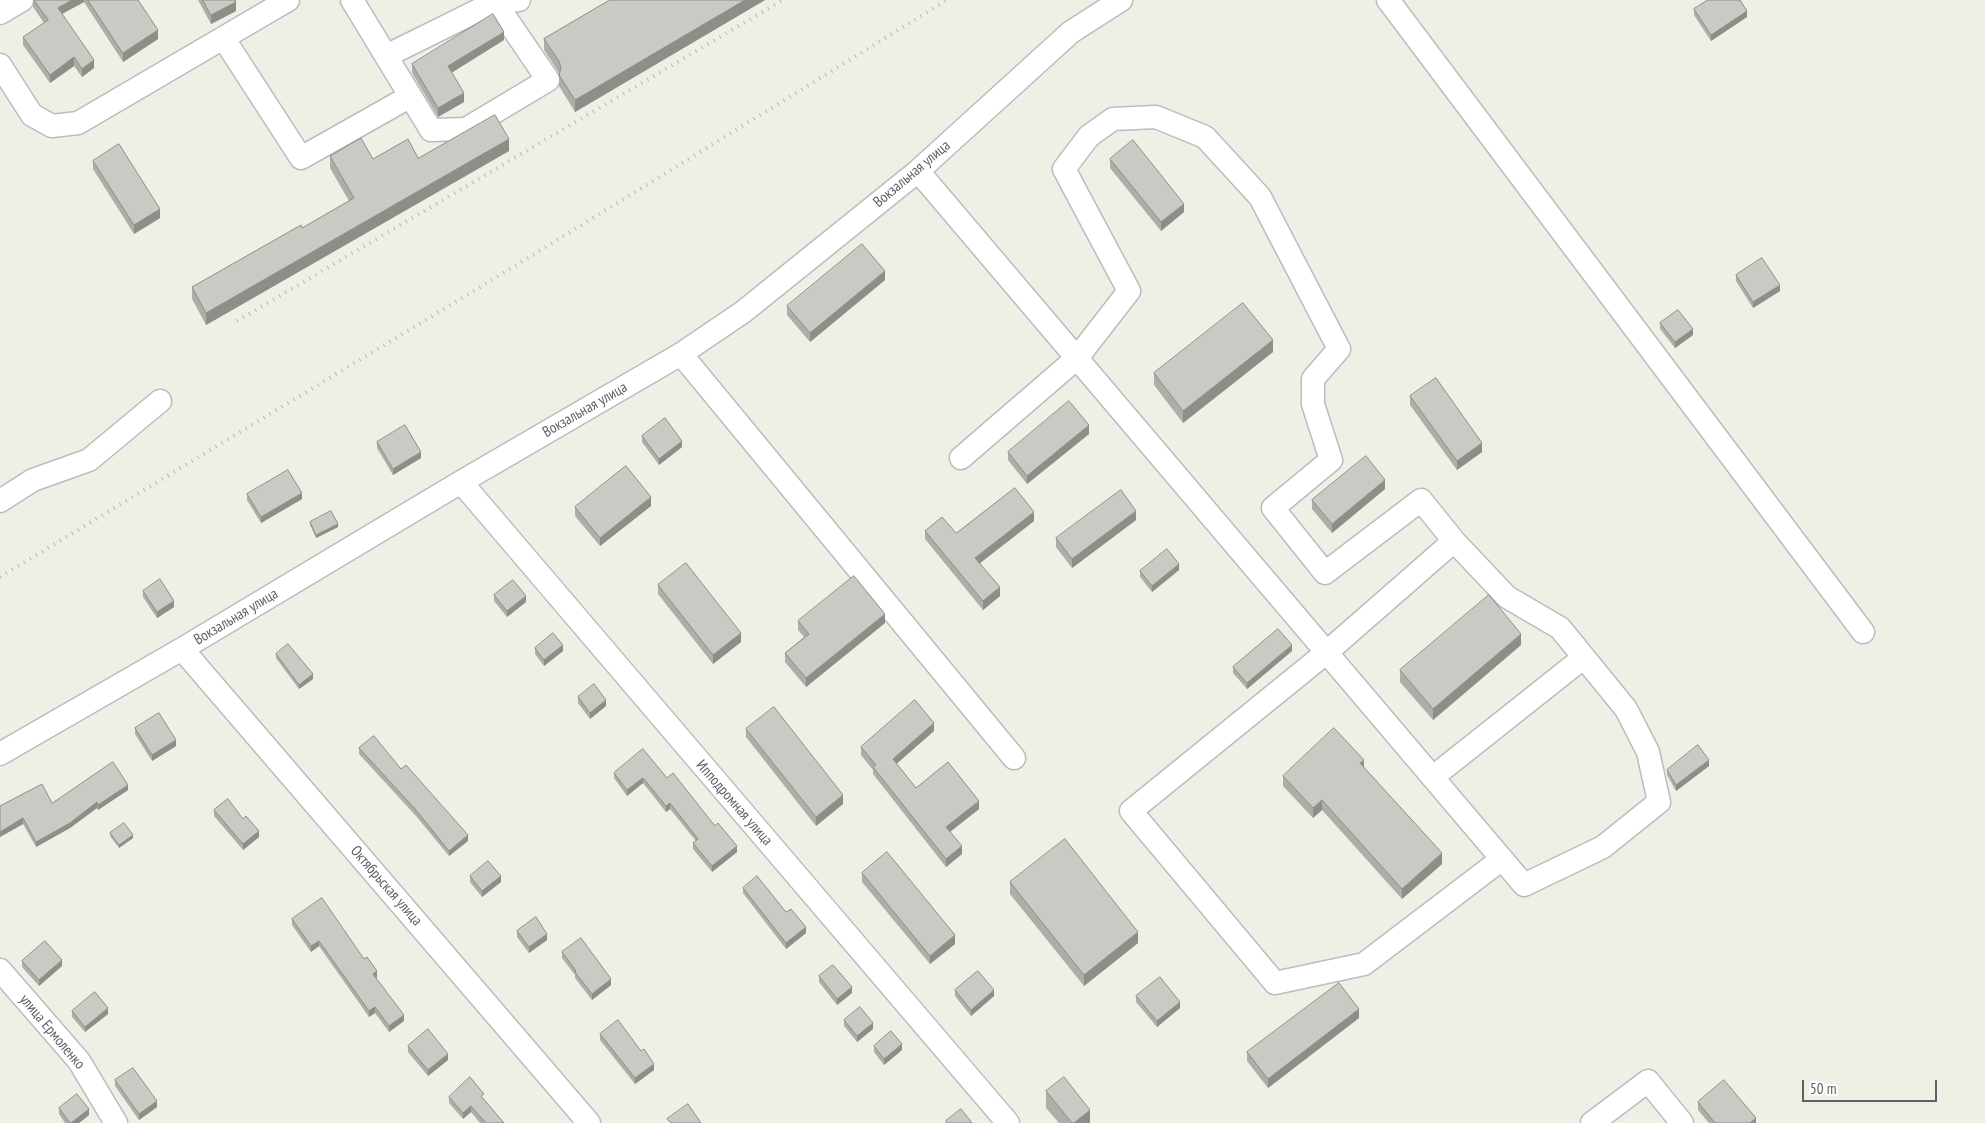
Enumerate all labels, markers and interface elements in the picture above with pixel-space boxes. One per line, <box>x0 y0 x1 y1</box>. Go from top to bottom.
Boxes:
street label: Вокзальная улица <box>870 137 954 211</box>
street label: Вокзальная улица <box>540 379 630 441</box>
street label: Вокзальная улица <box>191 585 281 649</box>
street label: Ипподромная улица <box>692 757 776 849</box>
street label: Октябрьская улица <box>346 842 426 930</box>
street label: улица Ермоленко <box>15 991 89 1073</box>
scale bar <box>1805 1070 1940 1102</box>
text: 50 m <box>1810 1079 1836 1098</box>

